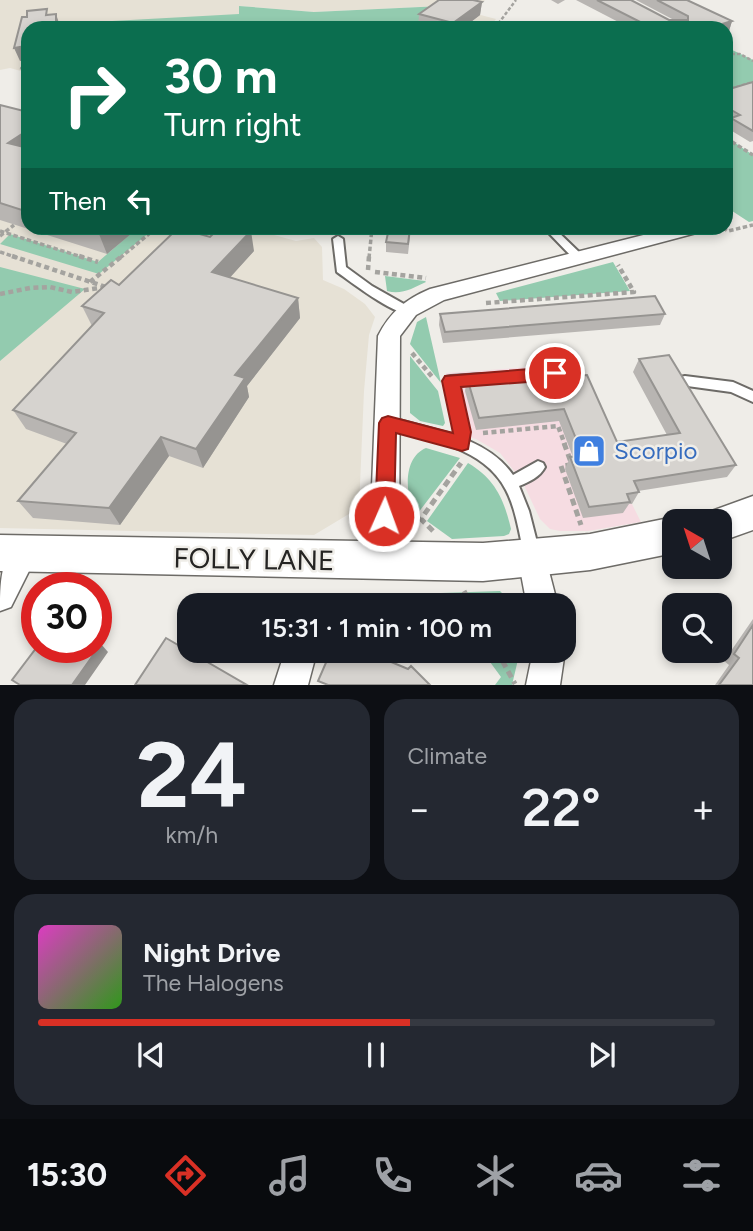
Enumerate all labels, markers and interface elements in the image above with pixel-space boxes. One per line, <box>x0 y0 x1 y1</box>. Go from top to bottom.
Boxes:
text: 30 m <box>164 46 277 105</box>
icon: right <box>49 49 140 140</box>
text: Turn right <box>164 106 302 144</box>
icon: left <box>121 182 159 220</box>
text: Then <box>49 185 107 217</box>
pin <box>525 343 585 403</box>
icon: arrive <box>536 354 574 392</box>
shop icon: Scorpio <box>570 432 608 470</box>
place label: Scorpio <box>614 436 697 465</box>
position arrow <box>347 479 421 553</box>
north arrow <box>662 509 732 579</box>
map controls <box>662 509 732 663</box>
street label: FOLLY LANE <box>173 541 335 577</box>
speed limit sign: 30 <box>21 572 112 663</box>
button: search <box>662 593 732 663</box>
text: 15:31 · 1 min · 100 m <box>261 612 492 644</box>
text: 24 <box>137 721 247 830</box>
text: Climate <box>408 742 487 770</box>
text: 22° <box>522 777 601 839</box>
text: − <box>408 786 431 832</box>
text: + <box>691 786 715 832</box>
text: km/h <box>165 821 218 849</box>
text: Night Drive <box>143 937 280 969</box>
text: The Halogens <box>143 969 284 997</box>
icon: previous <box>132 1036 170 1074</box>
icon: pause <box>357 1036 395 1074</box>
icon: next <box>583 1036 621 1074</box>
icon: directions <box>161 1151 210 1200</box>
icon: music <box>265 1151 314 1200</box>
icon: phone <box>368 1151 417 1200</box>
icon: climate <box>471 1151 520 1200</box>
icon: car <box>574 1151 623 1200</box>
icon: filters <box>677 1151 726 1200</box>
text: 15:30 <box>27 1156 107 1194</box>

